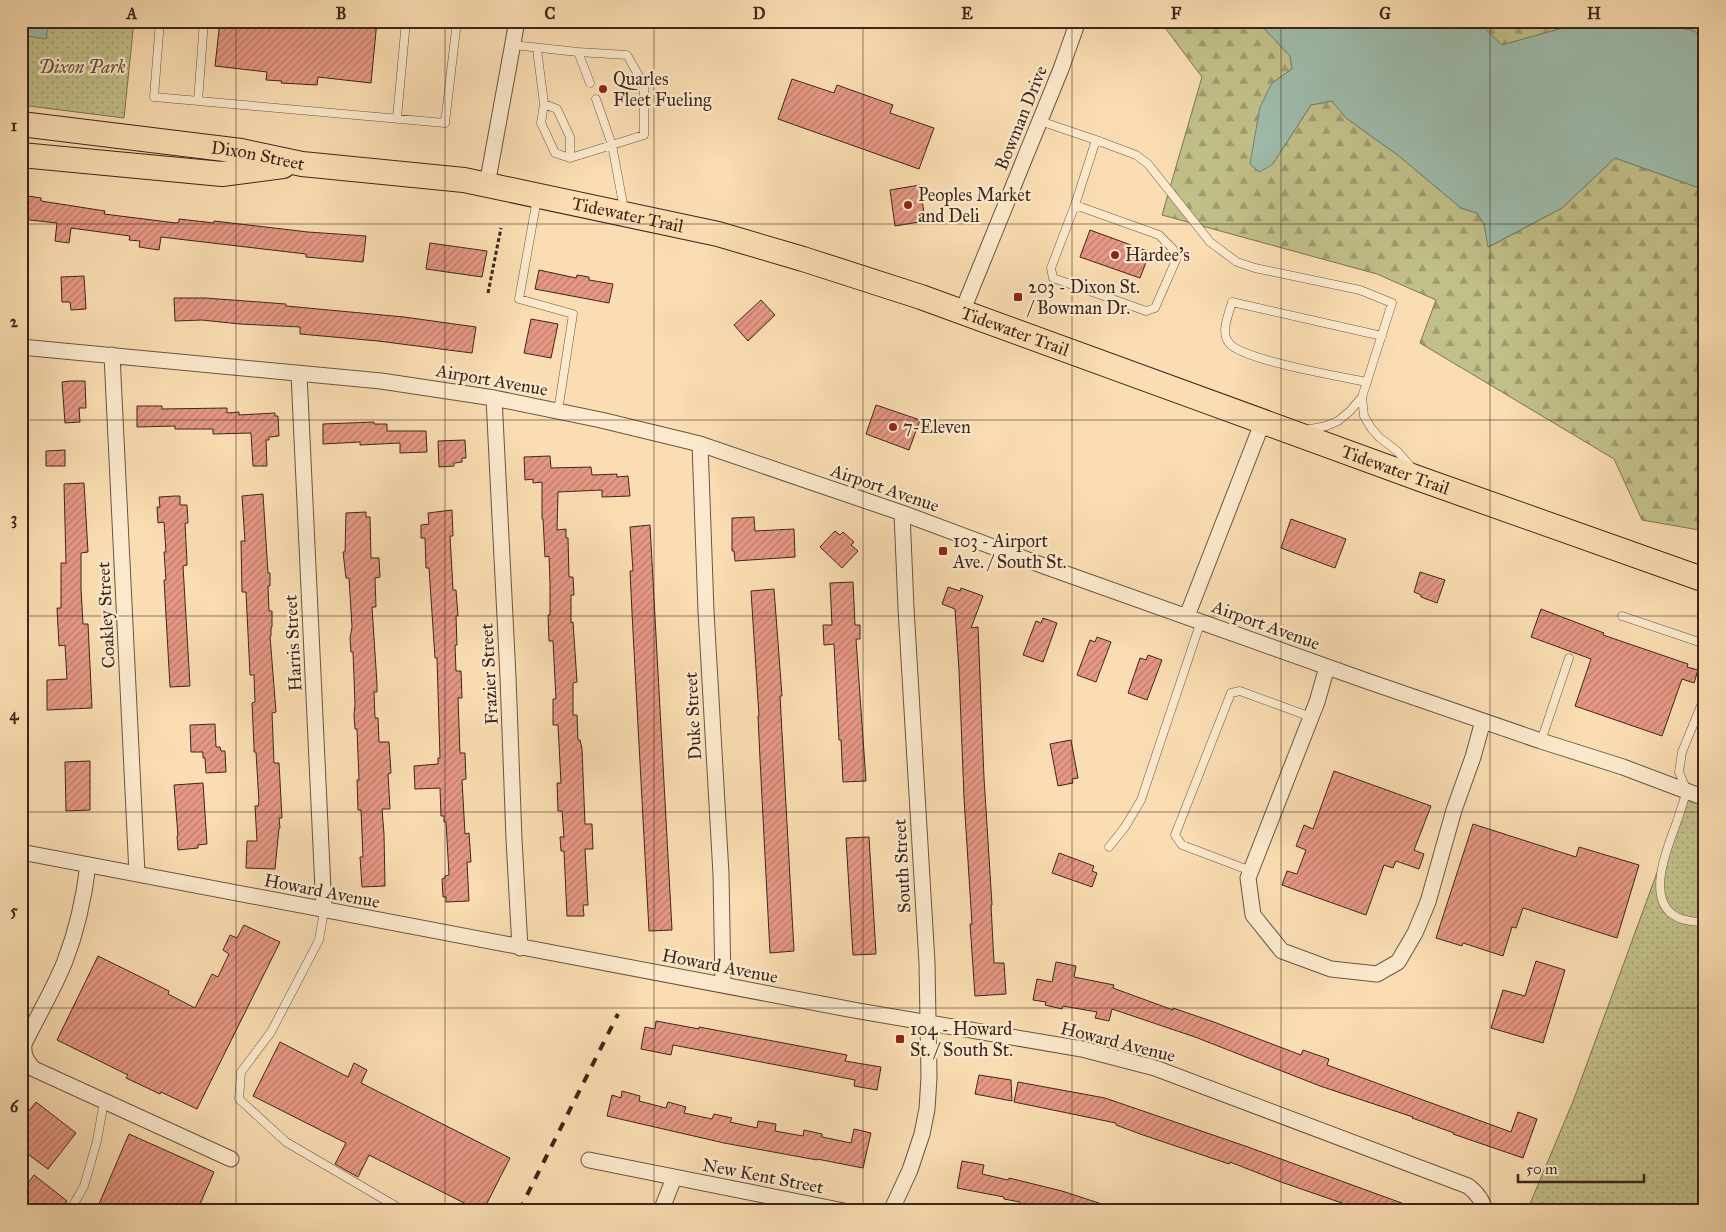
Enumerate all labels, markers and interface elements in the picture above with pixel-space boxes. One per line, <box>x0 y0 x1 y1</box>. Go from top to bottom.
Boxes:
text: A <box>126 4 138 23</box>
text: B <box>336 4 346 23</box>
text: C <box>545 4 556 23</box>
text: D <box>753 4 766 23</box>
text: E <box>961 4 973 23</box>
text: F <box>1171 4 1182 23</box>
text: G <box>1379 4 1391 23</box>
text: H <box>1587 4 1601 23</box>
park label: Dixon Park <box>39 56 126 78</box>
street label: Bowman Drive <box>990 63 1052 173</box>
place label: Quarles Fleet Fueling <box>613 68 712 112</box>
marker: Quarles Fleet Fueling <box>597 83 609 95</box>
text: 1 <box>11 116 18 135</box>
street label: Dixon Street <box>210 136 307 175</box>
place label: Peoples Market and Deli <box>918 184 1032 227</box>
street label: Tidewater Trail <box>570 192 686 237</box>
marker: Peoples Market and Deli <box>902 199 914 211</box>
place label: Hardee's <box>1125 244 1190 266</box>
marker: Hardee's <box>1109 249 1121 261</box>
place label: 203 - Dixon St. / Bowman Dr. <box>1026 276 1140 319</box>
marker: 203 - Dixon St. / Bowman Dr. <box>1012 291 1024 303</box>
street label: Tidewater Trail <box>958 301 1072 361</box>
text: 2 <box>10 312 19 331</box>
street label: Airport Avenue <box>433 359 550 401</box>
place label: 7-Eleven <box>903 416 971 438</box>
marker: 7-Eleven <box>887 421 899 433</box>
street label: Tidewater Trail <box>1338 440 1453 500</box>
street label: Airport Avenue <box>827 459 942 517</box>
text: 3 <box>11 509 17 529</box>
place label: 103 - Airport Ave. / South St. <box>952 530 1067 573</box>
marker: 103 - Airport Ave. / South St. <box>937 545 949 557</box>
street label: Coakley Street <box>92 561 120 669</box>
street label: Harris Street <box>279 593 307 692</box>
street label: Airport Avenue <box>1208 595 1323 655</box>
street label: Frazier Street <box>475 622 503 725</box>
street label: Duke Street <box>680 671 706 761</box>
text: 4 <box>10 705 20 725</box>
street label: South Street <box>889 818 915 914</box>
street label: Howard Avenue <box>262 869 382 913</box>
text: 5 <box>10 901 18 920</box>
street label: Howard Avenue <box>660 944 780 988</box>
street label: Howard Avenue <box>1058 1017 1178 1067</box>
place label: 104 - Howard St. / South St. <box>910 1018 1013 1061</box>
marker: 104 - Howard St. / South St. <box>894 1033 906 1045</box>
text: 6 <box>10 1097 19 1116</box>
scale bar <box>1518 1152 1645 1184</box>
street label: New Kent Street <box>701 1153 826 1199</box>
text: 50 m <box>1526 1160 1558 1178</box>

